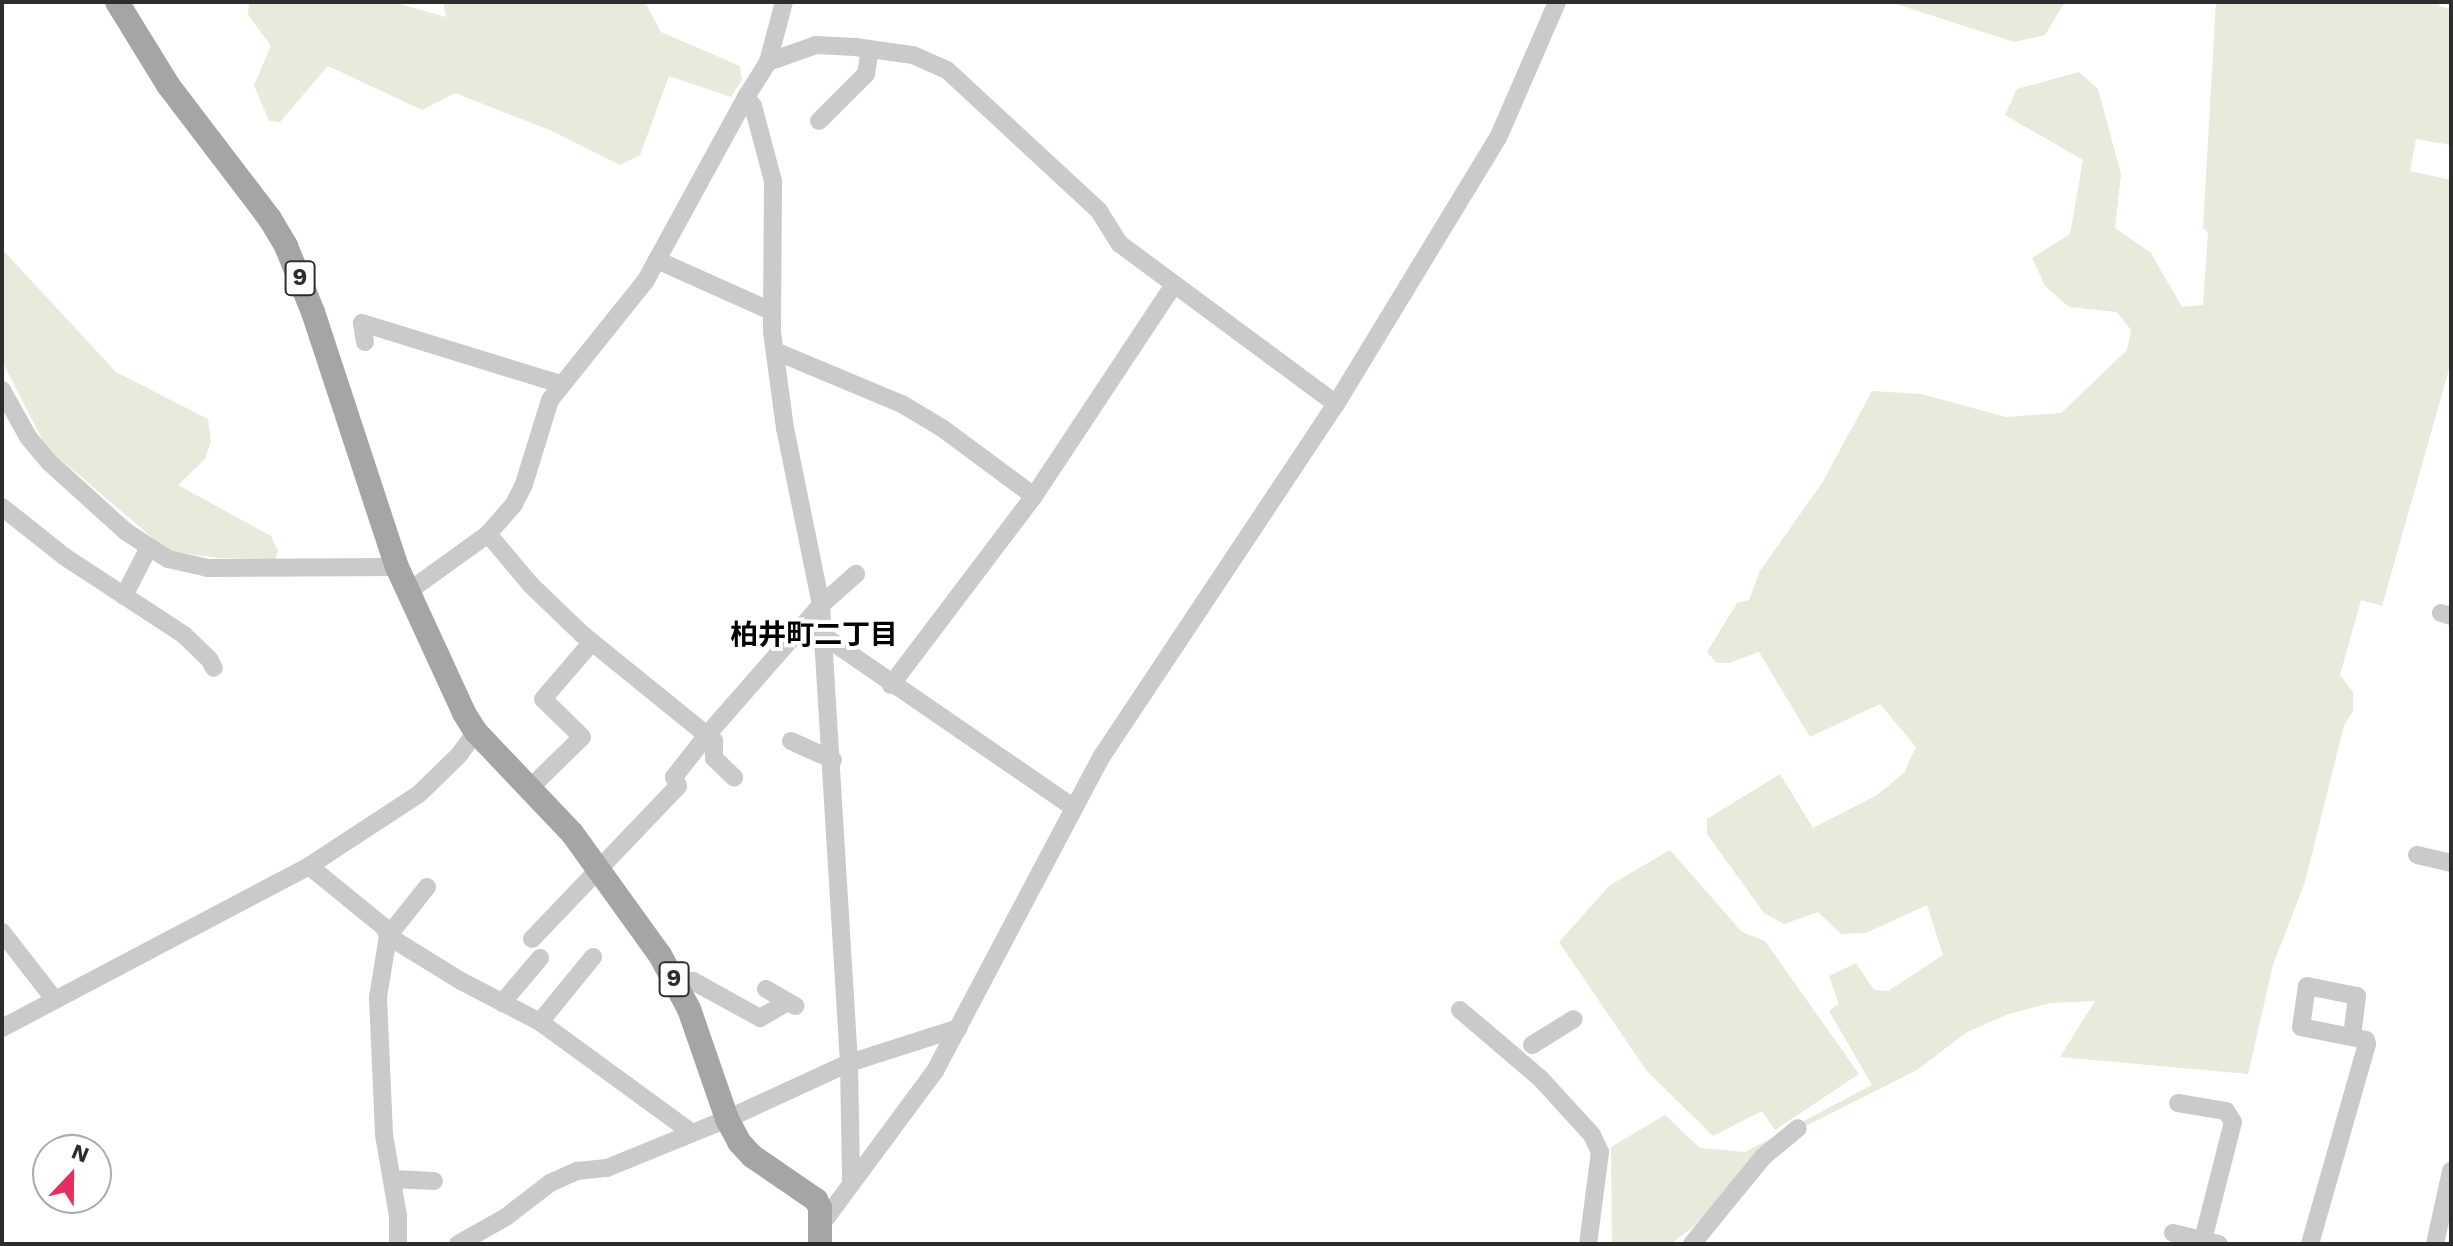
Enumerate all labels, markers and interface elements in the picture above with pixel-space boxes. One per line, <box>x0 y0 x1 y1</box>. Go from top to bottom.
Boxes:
road number: 9 <box>284 258 316 298</box>
district label: 柏井町二丁目 <box>730 618 898 652</box>
road number: 9 <box>658 959 690 999</box>
north arrow <box>32 1134 112 1214</box>
text: N <box>68 1138 93 1168</box>

